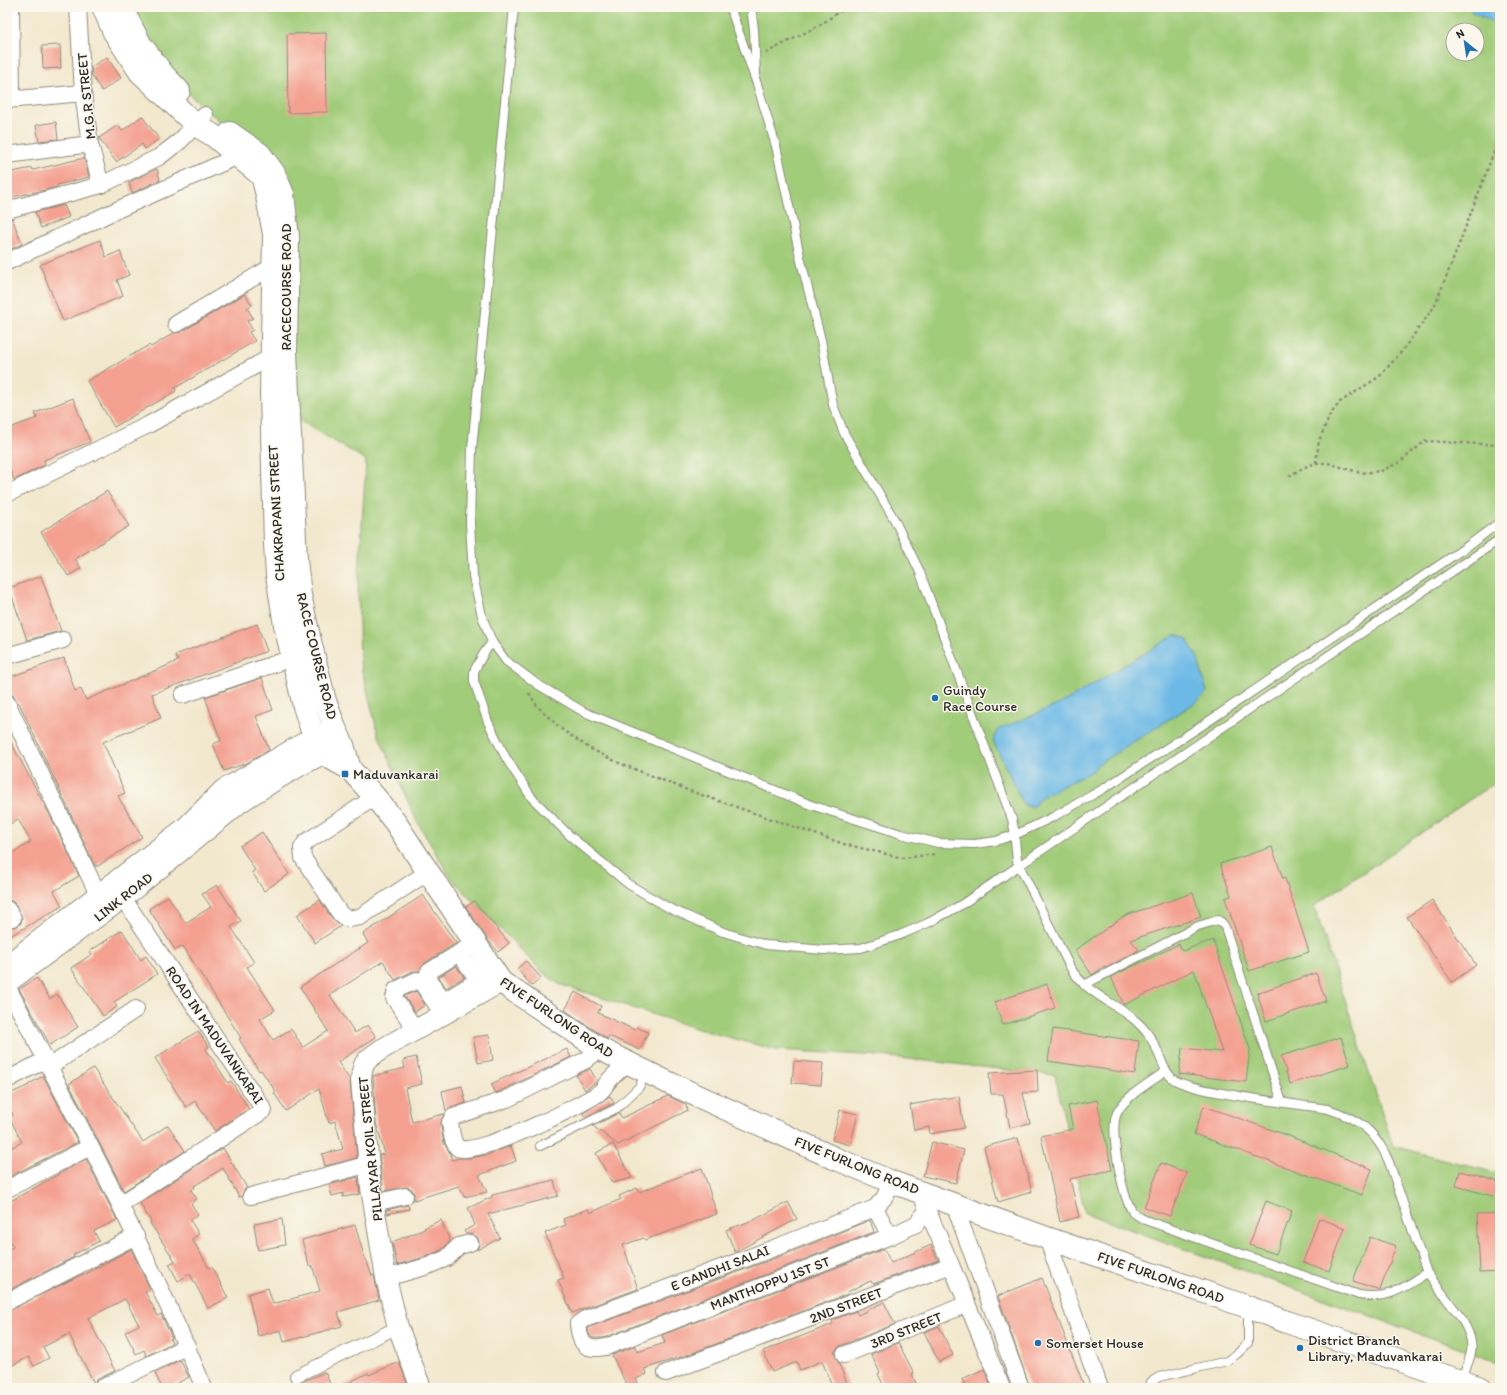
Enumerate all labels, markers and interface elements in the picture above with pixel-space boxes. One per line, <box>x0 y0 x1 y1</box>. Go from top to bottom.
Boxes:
north arrow <box>1445 22 1485 62</box>
text: N <box>1454 26 1467 41</box>
street label: M.G.R STREET <box>73 52 100 140</box>
street label: RACECOURSE ROAD <box>278 224 295 350</box>
street label: CHAKRAPANI STREET <box>264 444 289 582</box>
street label: RACE COURSE ROAD <box>293 591 340 721</box>
place label: Guindy Race Course <box>943 682 1018 715</box>
marker: Guindy Race Course <box>930 693 940 703</box>
place label: Maduvankarai <box>353 766 439 783</box>
marker: Maduvankarai <box>340 769 350 779</box>
street label: LINK ROAD <box>90 869 156 926</box>
street label: ROAD IN MADUVANKARAI <box>162 963 267 1107</box>
street label: FIVE FURLONG ROAD <box>497 973 617 1062</box>
street label: PILLAYAR KOIL STREET <box>354 1076 387 1222</box>
street label: FIVE FURLONG ROAD <box>792 1133 922 1198</box>
street label: E GANDHI SALAI <box>668 1242 772 1295</box>
street label: FIVE FURLONG ROAD <box>1095 1248 1226 1307</box>
street label: MANTHOPPU 1ST ST <box>708 1253 833 1314</box>
street label: 2ND STREET <box>807 1284 885 1327</box>
street label: 3RD STREET <box>868 1308 945 1353</box>
place label: District Branch Library, Maduvankarai <box>1308 1332 1442 1365</box>
place label: Somerset House <box>1046 1335 1144 1352</box>
marker: Somerset House <box>1033 1338 1043 1348</box>
marker: District Branch Library, Maduvankarai <box>1295 1343 1305 1353</box>

